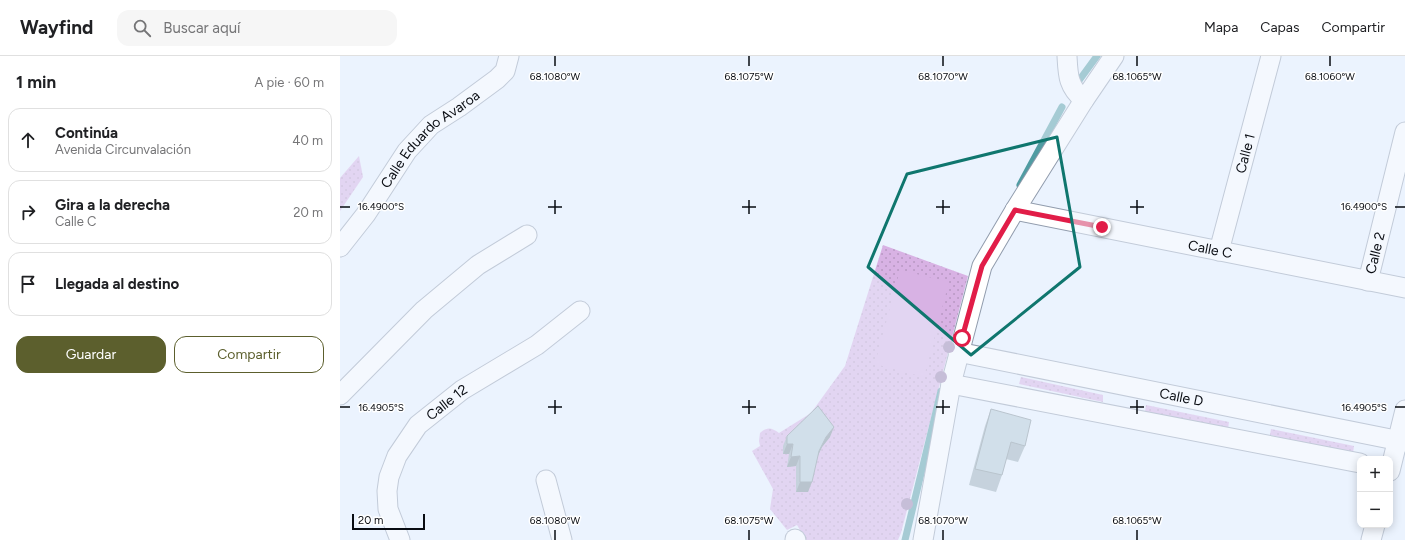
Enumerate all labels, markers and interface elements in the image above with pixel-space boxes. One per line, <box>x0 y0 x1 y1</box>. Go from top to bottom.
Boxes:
search box <box>117 10 397 46</box>
text: Wayfind <box>20 16 93 39</box>
icon: search <box>131 17 153 39</box>
text: Buscar aquí <box>163 19 241 37</box>
text: Mapa <box>1204 19 1238 36</box>
text: Capas <box>1260 19 1299 36</box>
text: Compartir <box>1321 19 1385 36</box>
text: 68.1080°W <box>530 70 581 83</box>
text: 68.1075°W <box>725 70 774 83</box>
text: 68.1070°W <box>918 70 968 83</box>
text: 68.1065°W <box>1112 70 1162 83</box>
text: 68.1060°W <box>1305 70 1355 83</box>
text: 1 min <box>16 72 56 92</box>
text: A pie · 60 m <box>255 75 324 90</box>
street label: Calle Eduardo Avaroa <box>377 87 483 191</box>
text: Continúa <box>55 124 118 142</box>
icon: ahead <box>17 129 39 151</box>
street label: Calle 1 <box>1232 132 1259 175</box>
text: 40 m <box>292 133 323 148</box>
text: Avenida Circunvalación <box>55 142 191 157</box>
text: Gira a la derecha <box>55 196 170 214</box>
text: 16.4900°S <box>358 200 404 213</box>
text: 16.4900°S <box>1341 200 1387 213</box>
icon: right <box>17 201 39 223</box>
text: 20 m <box>293 205 323 220</box>
text: Calle C <box>55 214 96 229</box>
route end <box>1093 218 1111 236</box>
street label: Calle 2 <box>1362 230 1389 276</box>
street label: Calle C <box>1186 237 1234 262</box>
icon: arrive <box>17 273 39 295</box>
text: Llegada al destino <box>55 275 179 293</box>
route start <box>953 329 971 347</box>
button: Guardar <box>16 336 166 373</box>
button: Compartir <box>174 336 324 373</box>
street label: Calle 12 <box>423 381 471 424</box>
street label: Calle D <box>1158 385 1205 410</box>
text: 16.4905°S <box>358 401 404 414</box>
text: 16.4905°S <box>1341 401 1387 414</box>
map controls <box>1357 456 1393 528</box>
button: + <box>1357 456 1393 492</box>
button: − <box>1357 492 1393 528</box>
scale bar <box>352 512 425 531</box>
text: 20 m <box>358 514 383 527</box>
text: 68.1080°W <box>530 514 581 527</box>
text: 68.1075°W <box>725 514 774 527</box>
text: 68.1070°W <box>918 514 968 527</box>
text: 68.1065°W <box>1112 514 1162 527</box>

